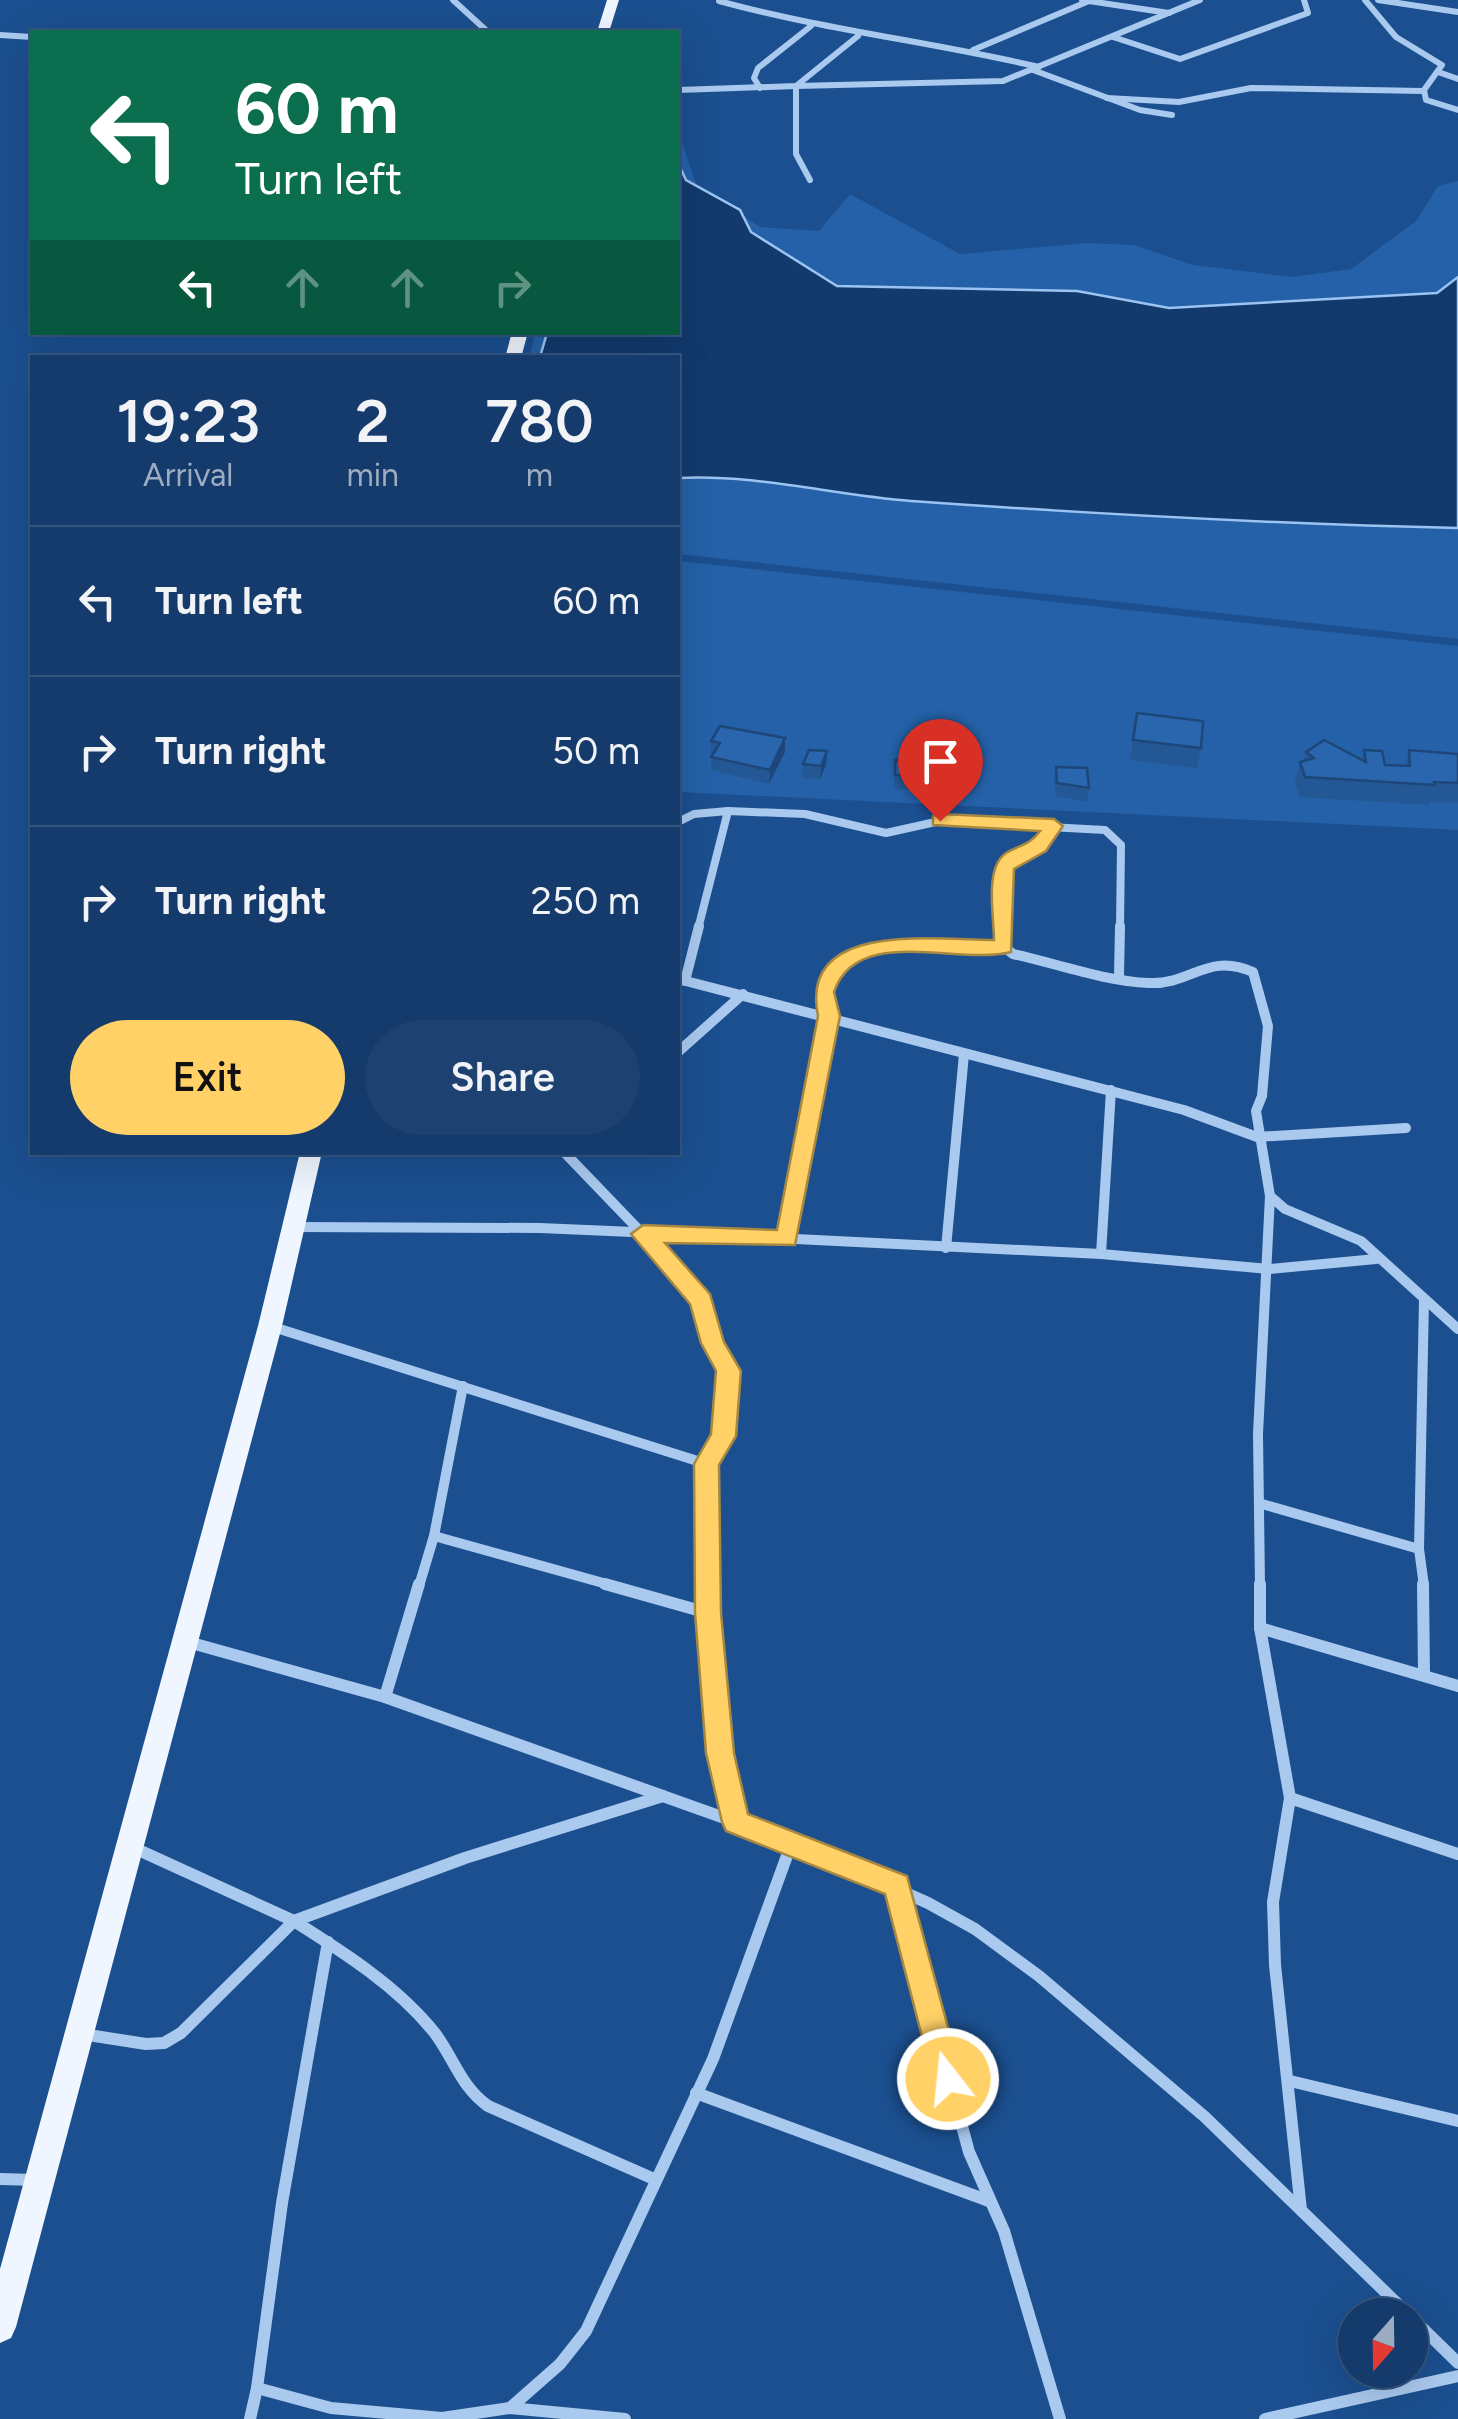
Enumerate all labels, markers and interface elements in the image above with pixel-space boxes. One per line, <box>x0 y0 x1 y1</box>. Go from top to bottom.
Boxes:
text: 60 m <box>235 66 399 151</box>
icon: left <box>70 70 200 200</box>
text: Turn left <box>235 151 402 205</box>
icon: left <box>170 260 225 315</box>
icon: ahead <box>275 260 330 315</box>
icon: ahead <box>380 260 435 315</box>
icon: right <box>485 260 540 315</box>
text: 19:23 <box>116 385 260 457</box>
text: 2 <box>356 385 390 457</box>
text: 780 <box>485 385 594 457</box>
text: Arrival <box>143 456 233 494</box>
text: min <box>346 456 399 494</box>
text: m <box>526 456 553 494</box>
icon: left <box>70 574 125 629</box>
text: Turn left <box>155 578 303 624</box>
text: 60 m <box>552 578 640 624</box>
pin <box>898 719 983 822</box>
icon: right <box>70 724 125 779</box>
text: Turn right <box>155 728 327 774</box>
text: 50 m <box>552 728 640 774</box>
icon: arrive <box>913 734 968 789</box>
icon: right <box>70 874 125 929</box>
text: Turn right <box>155 878 327 924</box>
text: 250 m <box>531 878 640 924</box>
button: Exit <box>70 1020 345 1135</box>
button: Share <box>365 1020 640 1135</box>
position arrow <box>896 2027 1000 2131</box>
north arrow <box>1338 2298 1428 2388</box>
map controls <box>1338 2298 1428 2388</box>

